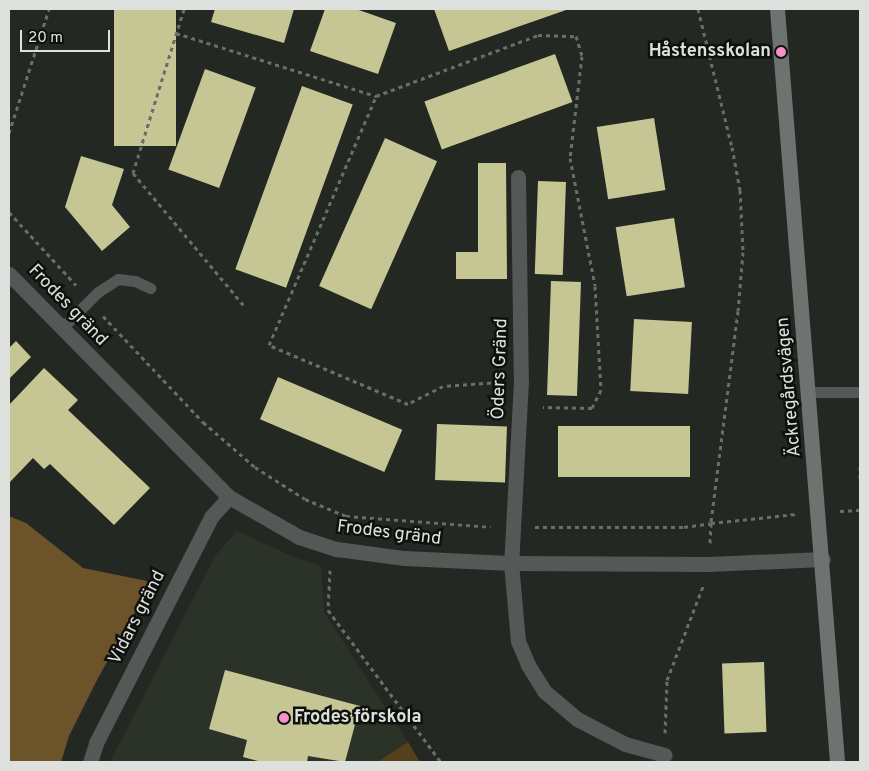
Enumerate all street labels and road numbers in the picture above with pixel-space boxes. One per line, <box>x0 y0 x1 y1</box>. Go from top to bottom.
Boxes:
street label: Frodes gränd <box>23 261 111 351</box>
street label: Äckregårdsvägen <box>773 316 807 458</box>
street label: Öders Gränd <box>488 318 514 420</box>
street label: Frodes gränd <box>336 517 442 551</box>
street label: Vidars gränd <box>105 567 171 669</box>

